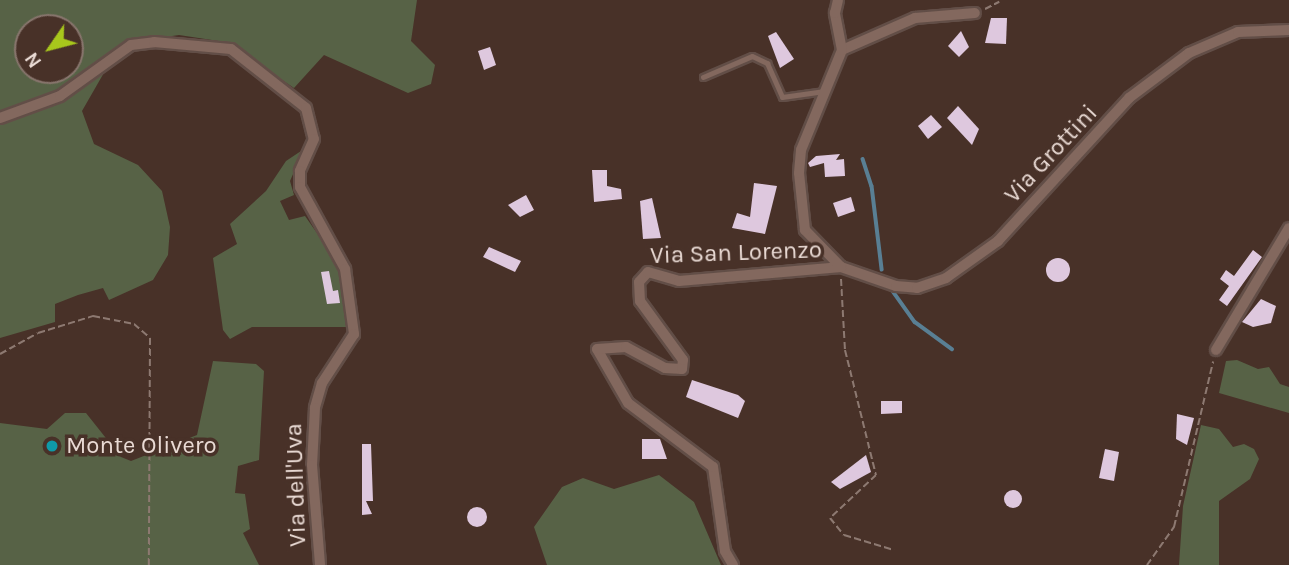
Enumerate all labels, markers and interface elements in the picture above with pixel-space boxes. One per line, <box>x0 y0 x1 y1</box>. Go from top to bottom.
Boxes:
north arrow <box>14 14 84 84</box>
text: N <box>21 48 46 72</box>
street label: Via Grottini <box>998 99 1104 209</box>
street label: Via San Lorenzo <box>650 236 822 270</box>
street label: Via dell'Uva <box>279 423 313 547</box>
place label: Monte Olivero <box>66 432 217 460</box>
marker: Monte Olivero <box>44 438 60 454</box>

